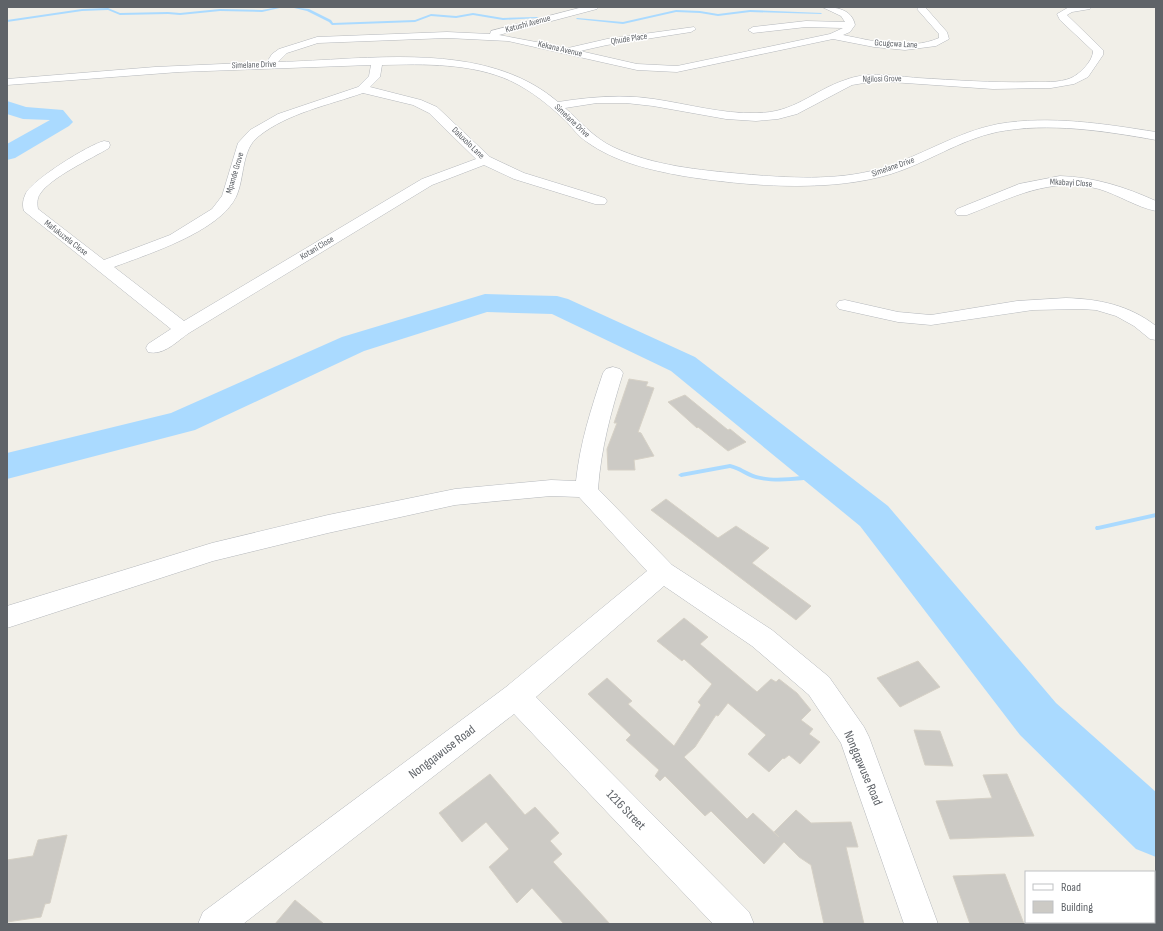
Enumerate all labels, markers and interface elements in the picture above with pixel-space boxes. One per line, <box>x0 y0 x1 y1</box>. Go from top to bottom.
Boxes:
street label: Katushi Avenue <box>504 13 552 35</box>
street label: Qhude Place <box>610 31 648 47</box>
street label: Gcugcwa Lane <box>874 37 918 51</box>
street label: Kekana Avenue <box>537 39 584 60</box>
street label: Simelane Drive <box>231 59 277 71</box>
street label: Ngilosi Grove <box>862 73 902 85</box>
street label: Simelane Drive <box>552 102 592 141</box>
street label: Daluxolo Lane <box>449 125 487 162</box>
street label: Mpande Grove <box>223 151 247 195</box>
street label: Simelane Drive <box>870 154 916 179</box>
street label: Mkabayi Close <box>1049 176 1093 190</box>
street label: Mafukuzela Close <box>42 218 90 259</box>
street label: Kotani Close <box>298 233 336 262</box>
street label: Nongqawuse Road <box>405 722 479 782</box>
street label: Nongqawuse Road <box>840 728 886 808</box>
street label: 1216 Street <box>603 787 649 833</box>
legend <box>1025 871 1155 923</box>
text: Road <box>1061 880 1081 895</box>
text: Building <box>1061 900 1093 915</box>

